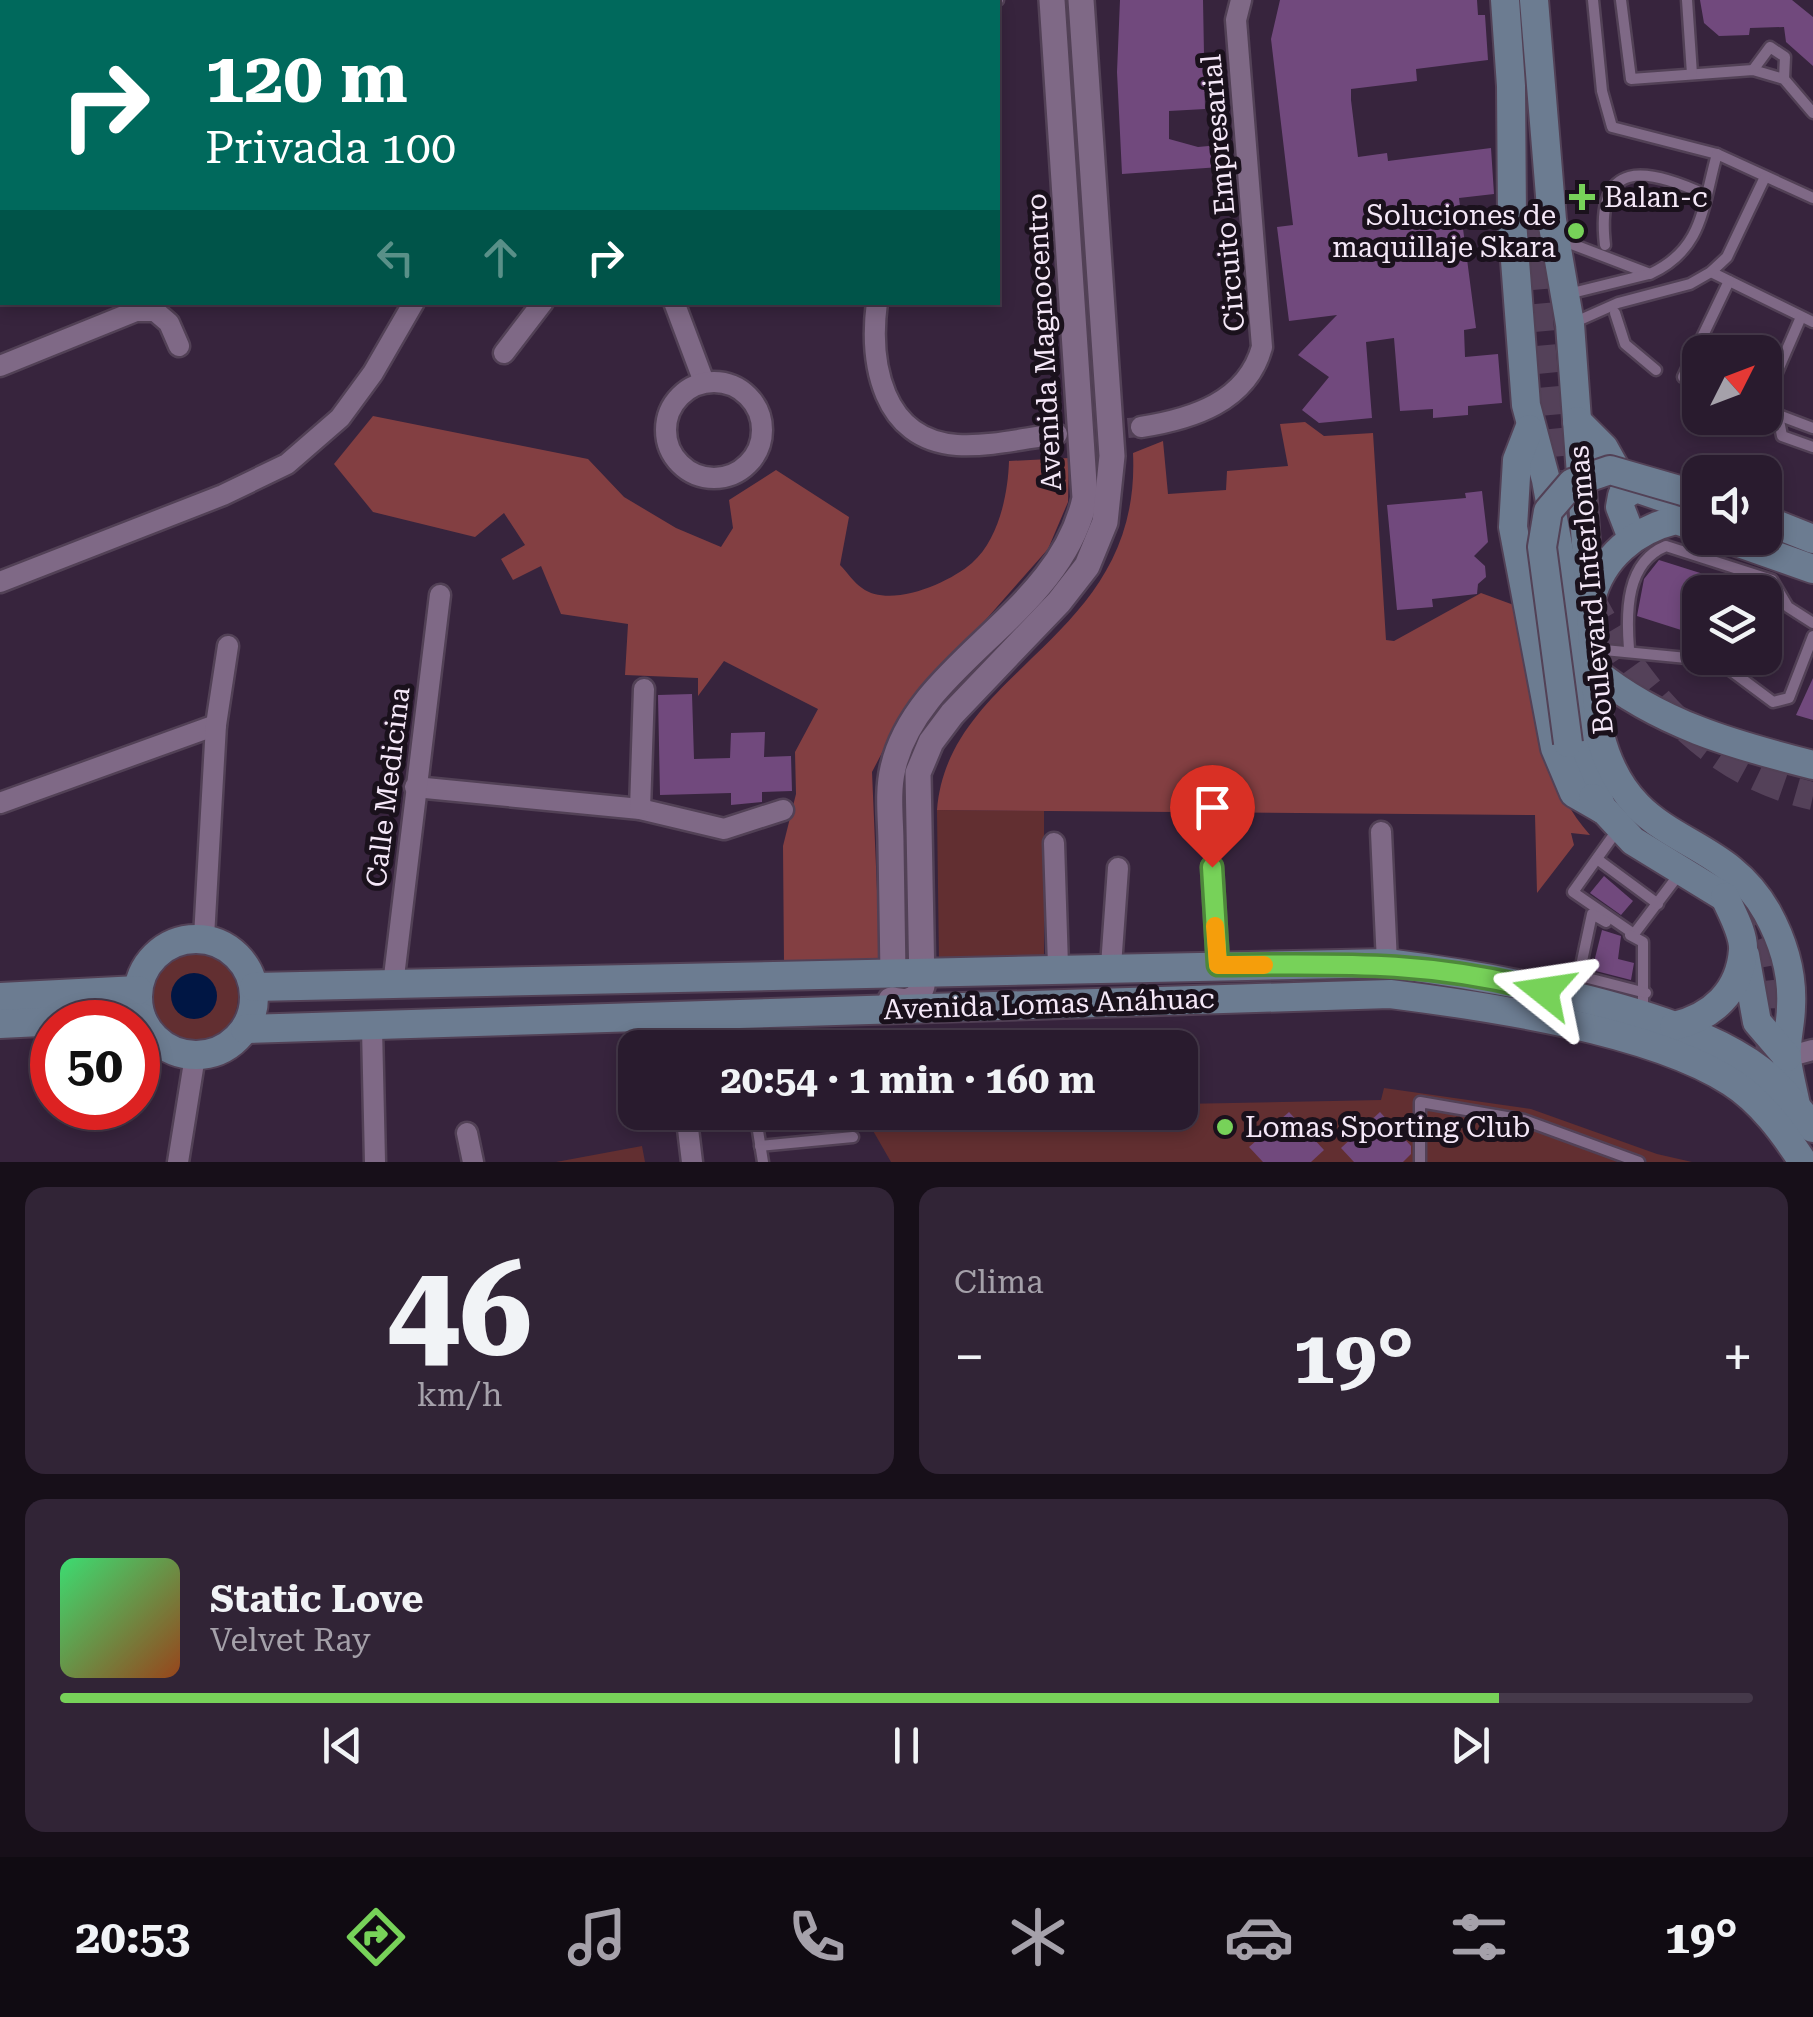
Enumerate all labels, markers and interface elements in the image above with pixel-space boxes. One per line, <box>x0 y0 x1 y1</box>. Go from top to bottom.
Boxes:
text: 120 m <box>205 37 408 119</box>
icon: right <box>40 40 170 170</box>
street label: Circuito Empresarial <box>1194 53 1252 333</box>
text: Privada 100 <box>205 121 456 174</box>
place label: Balan-c <box>1604 181 1708 214</box>
marker: Balan-c <box>1569 184 1595 210</box>
street label: Avenida Magnocentro <box>1020 193 1068 491</box>
place label: Soluciones de maquillaje Skara <box>1332 199 1556 264</box>
marker: Soluciones de maquillaje Skara <box>1565 220 1587 242</box>
icon: left <box>368 230 423 285</box>
icon: ahead <box>473 230 528 285</box>
icon: right <box>578 230 633 285</box>
north arrow <box>1682 335 1782 435</box>
map controls <box>1682 335 1782 675</box>
street label: Boulevard Interlomas <box>1562 444 1620 736</box>
button: sound <box>1682 455 1782 555</box>
button: layers <box>1682 575 1782 675</box>
street label: Calle Medicina <box>359 685 417 889</box>
pin <box>1170 765 1255 868</box>
icon: arrive <box>1185 780 1240 835</box>
position arrow <box>1492 939 1596 1043</box>
street label: Avenida Lomas Anáhuac <box>883 982 1215 1026</box>
speed limit sign: 50 <box>30 1000 160 1130</box>
text: 20:54 · 1 min · 160 m <box>721 1058 1095 1102</box>
place label: Lomas Sporting Club <box>1245 1111 1530 1144</box>
marker: Lomas Sporting Club <box>1214 1116 1236 1138</box>
text: 46 <box>387 1234 532 1387</box>
text: Clima <box>954 1263 1044 1301</box>
text: 19° <box>1293 1313 1414 1401</box>
text: − <box>954 1325 985 1389</box>
text: + <box>1722 1325 1753 1389</box>
text: km/h <box>417 1376 502 1414</box>
text: Static Love <box>210 1577 423 1621</box>
text: Velvet Ray <box>210 1621 371 1659</box>
icon: previous <box>315 1718 370 1773</box>
icon: pause <box>879 1718 934 1773</box>
icon: next <box>1443 1718 1498 1773</box>
icon: directions <box>341 1902 411 1972</box>
icon: music <box>562 1902 632 1972</box>
icon: phone <box>782 1902 852 1972</box>
icon: climate <box>1003 1902 1073 1972</box>
icon: car <box>1224 1902 1294 1972</box>
icon: filters <box>1444 1902 1514 1972</box>
text: 20:53 <box>75 1911 190 1964</box>
text: 19° <box>1665 1911 1738 1964</box>

